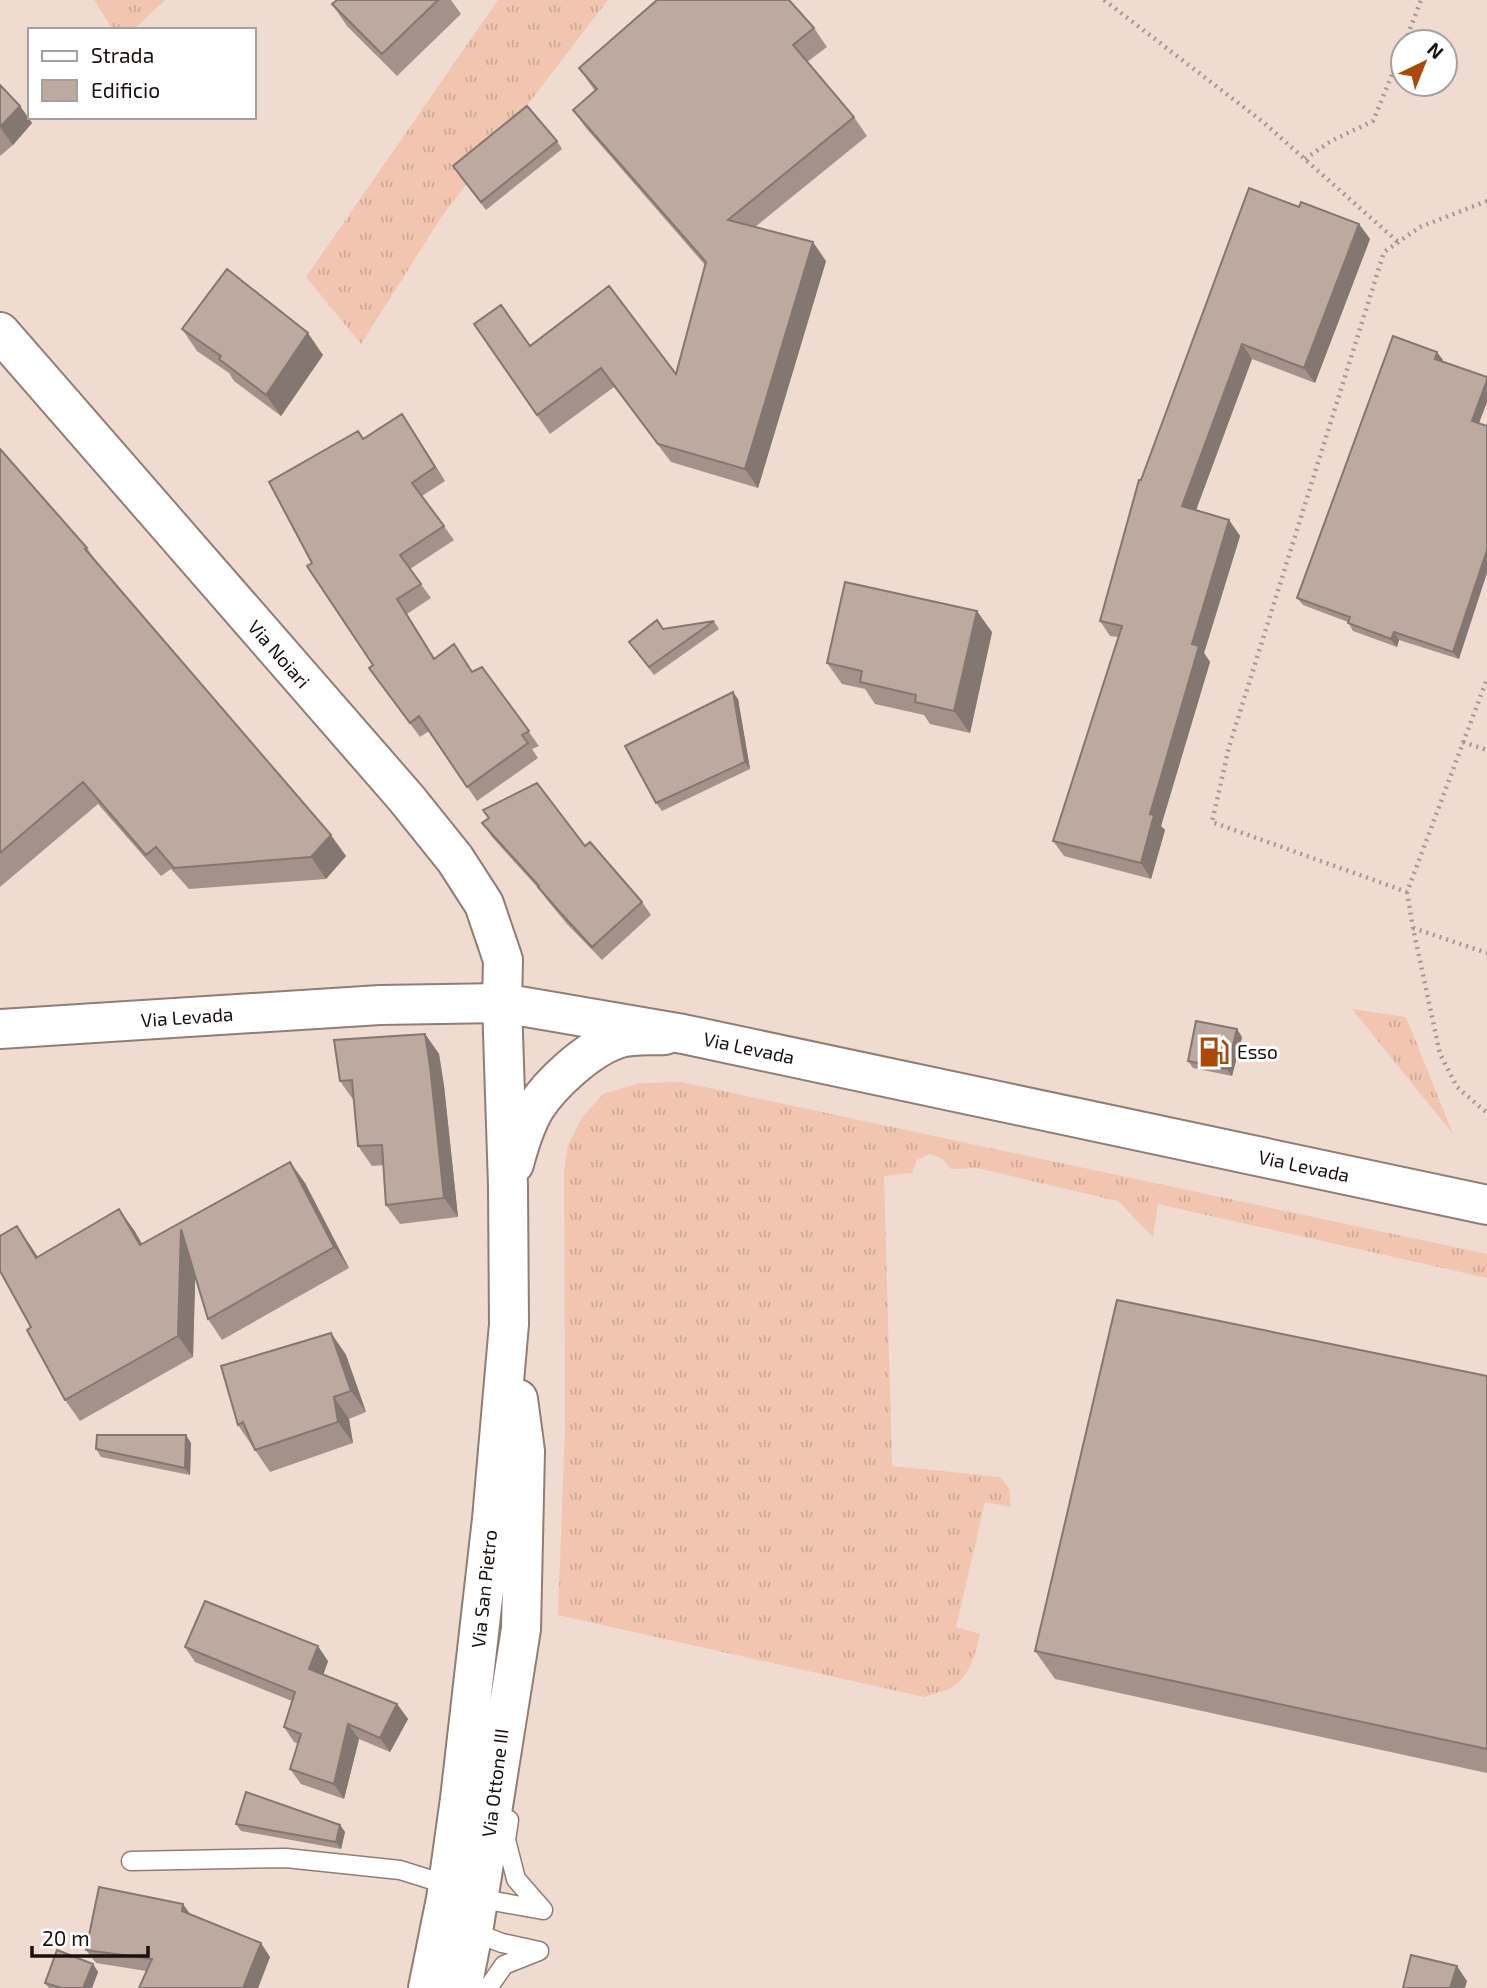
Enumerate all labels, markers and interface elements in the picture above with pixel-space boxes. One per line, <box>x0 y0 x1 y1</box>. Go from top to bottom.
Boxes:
legend <box>28 28 256 119</box>
north arrow <box>1389 28 1459 98</box>
text: N <box>1423 37 1449 63</box>
text: Strada <box>91 42 154 67</box>
text: Edificio <box>91 77 160 102</box>
street label: Via Noiari <box>244 615 315 692</box>
street label: Via Levada <box>140 1002 234 1031</box>
street label: Via Levada <box>701 1027 797 1068</box>
fuel station icon: Esso <box>1197 1035 1231 1069</box>
place label: Esso <box>1237 1040 1278 1063</box>
street label: Via Levada <box>1256 1145 1352 1186</box>
street label: Via San Pietro <box>466 1529 501 1649</box>
street label: Via Ottone III <box>476 1727 513 1839</box>
scale bar <box>32 1914 147 1958</box>
text: 20 m <box>42 1925 90 1950</box>

